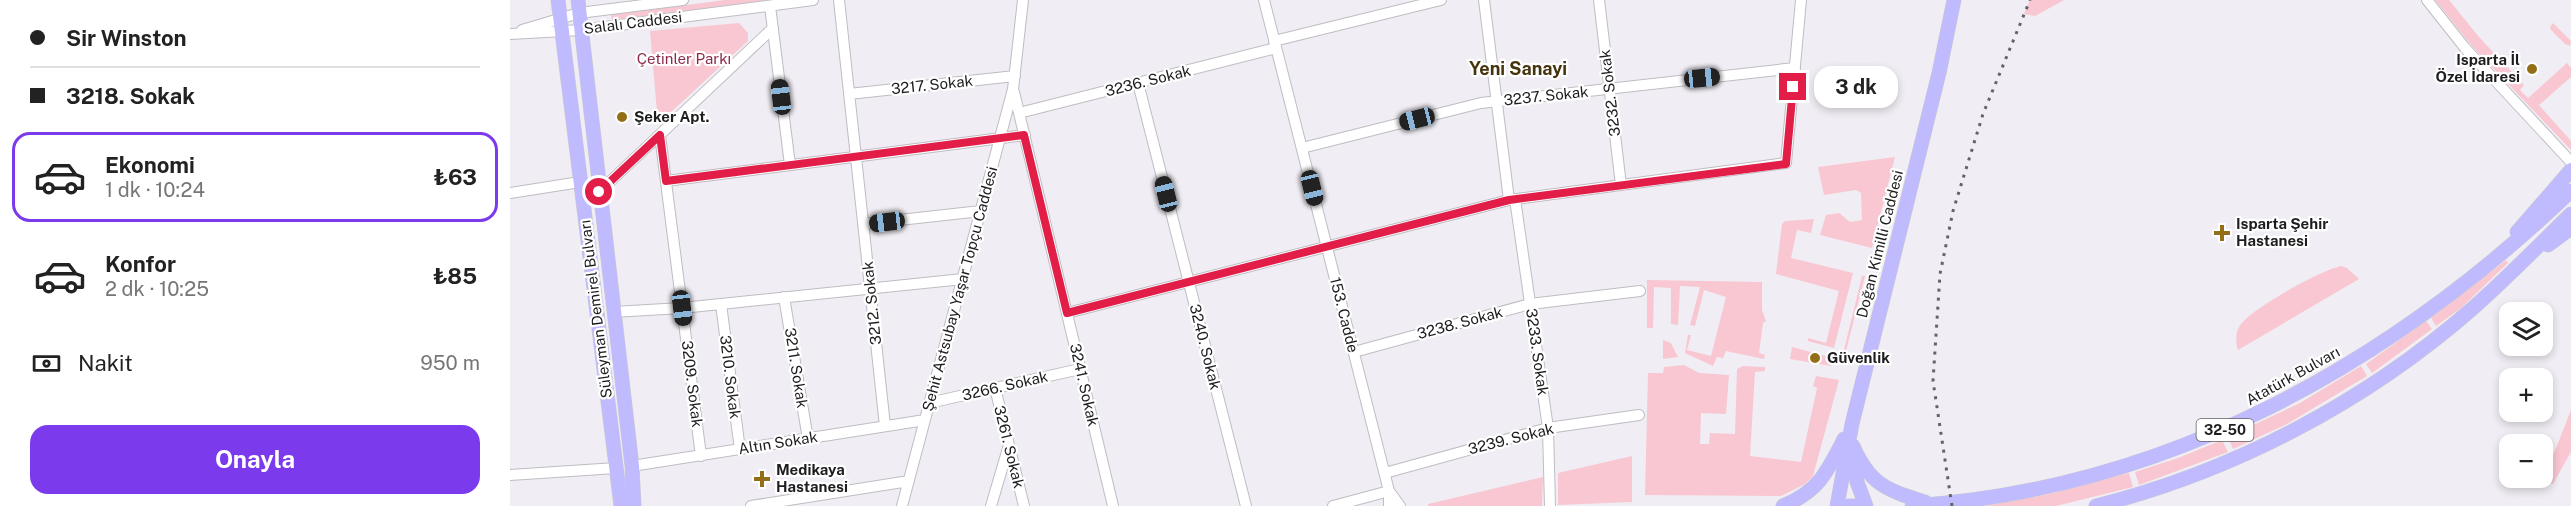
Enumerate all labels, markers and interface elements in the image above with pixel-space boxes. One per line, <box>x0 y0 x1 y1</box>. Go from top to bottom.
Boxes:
street label: Salalı Caddesi <box>583 8 683 37</box>
text: Sir Winston <box>66 25 187 51</box>
street label: 3232. Sokak <box>1596 49 1623 137</box>
park label: Çetinler Parkı <box>637 50 731 67</box>
place label: Isparta İl Özel İdaresi <box>2436 51 2520 85</box>
district label: Yeni Sanayi <box>1469 58 1567 79</box>
street label: 3236. Sokak <box>1103 62 1192 99</box>
marker: Isparta İl Özel İdaresi <box>2525 62 2539 76</box>
callout: 3 dk <box>1814 66 1898 108</box>
car <box>1683 67 1721 89</box>
street label: 3217. Sokak <box>890 72 974 97</box>
route end <box>1779 73 1806 100</box>
text: 3 dk <box>1835 75 1877 99</box>
car <box>770 78 792 116</box>
text: 3218. Sokak <box>66 83 195 109</box>
street label: 3237. Sokak <box>1503 83 1589 108</box>
car <box>1397 106 1437 132</box>
place label: Şeker Apt. <box>634 108 710 125</box>
marker: Şeker Apt. <box>615 110 629 124</box>
icon: car <box>33 150 87 204</box>
text: Ekonomi <box>105 152 195 178</box>
text: ₺63 <box>433 164 477 190</box>
street label: Şehit Astsubay Yaşar Topçu Caddesi <box>919 165 1000 413</box>
car <box>1299 168 1325 208</box>
street label: Doğan Kimilli Caddesi <box>1853 168 1906 319</box>
car <box>1153 174 1179 214</box>
text: 1 dk · 10:24 <box>105 178 205 202</box>
route start <box>585 178 612 205</box>
car <box>868 211 906 233</box>
place label: Isparta Şehir Hastanesi <box>2236 215 2328 249</box>
street label: Süleyman Demirel Bulvarı <box>576 219 615 399</box>
marker: Isparta Şehir Hastanesi <box>2213 224 2231 242</box>
icon: car <box>33 249 87 303</box>
text: Konfor <box>105 251 176 277</box>
street label: 3212. Sokak <box>859 260 884 346</box>
text: ₺85 <box>433 263 477 289</box>
street label: 153. Cadde <box>1327 275 1362 354</box>
text: 2 dk · 10:25 <box>105 277 209 301</box>
car <box>671 289 693 327</box>
street label: 3240. Sokak <box>1187 302 1224 391</box>
map controls <box>2499 302 2553 488</box>
button: layers <box>2499 302 2553 356</box>
street label: 3238. Sokak <box>1415 303 1504 342</box>
street label: 3233. Sokak <box>1523 307 1552 396</box>
street label: 3211. Sokak <box>782 327 811 409</box>
street label: 3210. Sokak <box>717 334 744 420</box>
street label: 3209. Sokak <box>679 340 706 428</box>
street label: 3241. Sokak <box>1067 342 1102 428</box>
street label: Atatürk Bulvarı <box>2243 343 2343 408</box>
icon: cash <box>30 347 63 380</box>
place label: Güvenlik <box>1827 349 1890 366</box>
text: Nakit <box>78 350 133 376</box>
text: 950 m <box>420 351 480 375</box>
marker: Güvenlik <box>1808 351 1822 365</box>
street label: 3266. Sokak <box>960 367 1049 404</box>
button: + <box>2499 368 2553 422</box>
street label: 3261. Sokak <box>991 404 1028 490</box>
road number: 32-50 <box>2196 419 2254 441</box>
street label: 3239. Sokak <box>1466 420 1555 457</box>
button: Onayla <box>30 425 480 494</box>
street label: Altın Sokak <box>737 428 819 457</box>
button: − <box>2499 434 2553 488</box>
place label: Medikaya Hastanesi <box>776 461 848 495</box>
marker: Medikaya Hastanesi <box>753 470 771 488</box>

